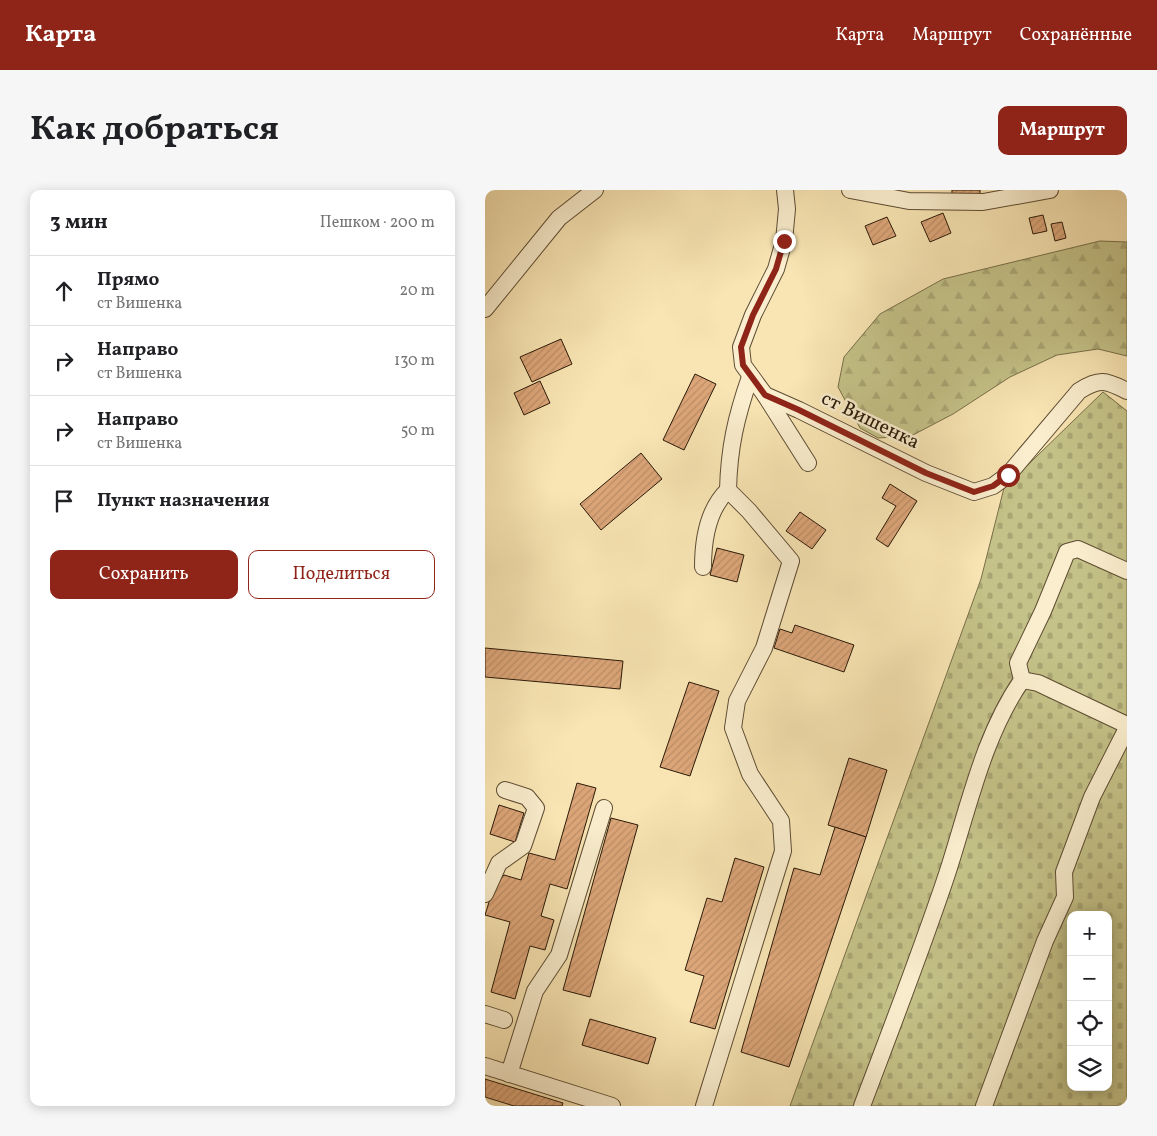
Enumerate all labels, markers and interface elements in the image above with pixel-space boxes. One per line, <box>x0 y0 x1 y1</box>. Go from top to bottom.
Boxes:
text: Карта <box>25 18 96 52</box>
text: Карта <box>835 23 884 48</box>
text: Маршрут <box>912 23 992 48</box>
text: Сохранённые <box>1020 23 1132 48</box>
text: Как добраться <box>30 106 279 154</box>
button: Маршрут <box>998 106 1127 155</box>
text: 3 мин <box>50 208 108 237</box>
text: Пешком · 200 m <box>320 212 435 234</box>
route end <box>773 230 796 253</box>
text: Прямо <box>97 267 159 293</box>
icon: ahead <box>50 277 78 305</box>
text: 20 m <box>400 280 435 302</box>
text: ст Вишенка <box>97 293 182 315</box>
text: Направо <box>97 337 179 363</box>
icon: right <box>50 347 78 375</box>
text: 130 m <box>394 350 435 372</box>
text: ст Вишенка <box>97 363 182 385</box>
street label: ст Вишенка <box>816 385 924 457</box>
text: Направо <box>97 407 179 433</box>
icon: right <box>50 417 78 445</box>
text: 50 m <box>401 420 435 442</box>
text: ст Вишенка <box>97 433 182 455</box>
route start <box>997 464 1020 487</box>
icon: arrive <box>50 487 78 515</box>
text: Пункт назначения <box>97 488 270 514</box>
button: Сохранить <box>50 550 238 599</box>
button: Поделиться <box>248 550 435 599</box>
map controls <box>1067 911 1112 1091</box>
button: + <box>1067 911 1112 956</box>
button: − <box>1067 956 1112 1001</box>
button: locate <box>1067 1001 1112 1046</box>
button: layers <box>1067 1046 1112 1091</box>

